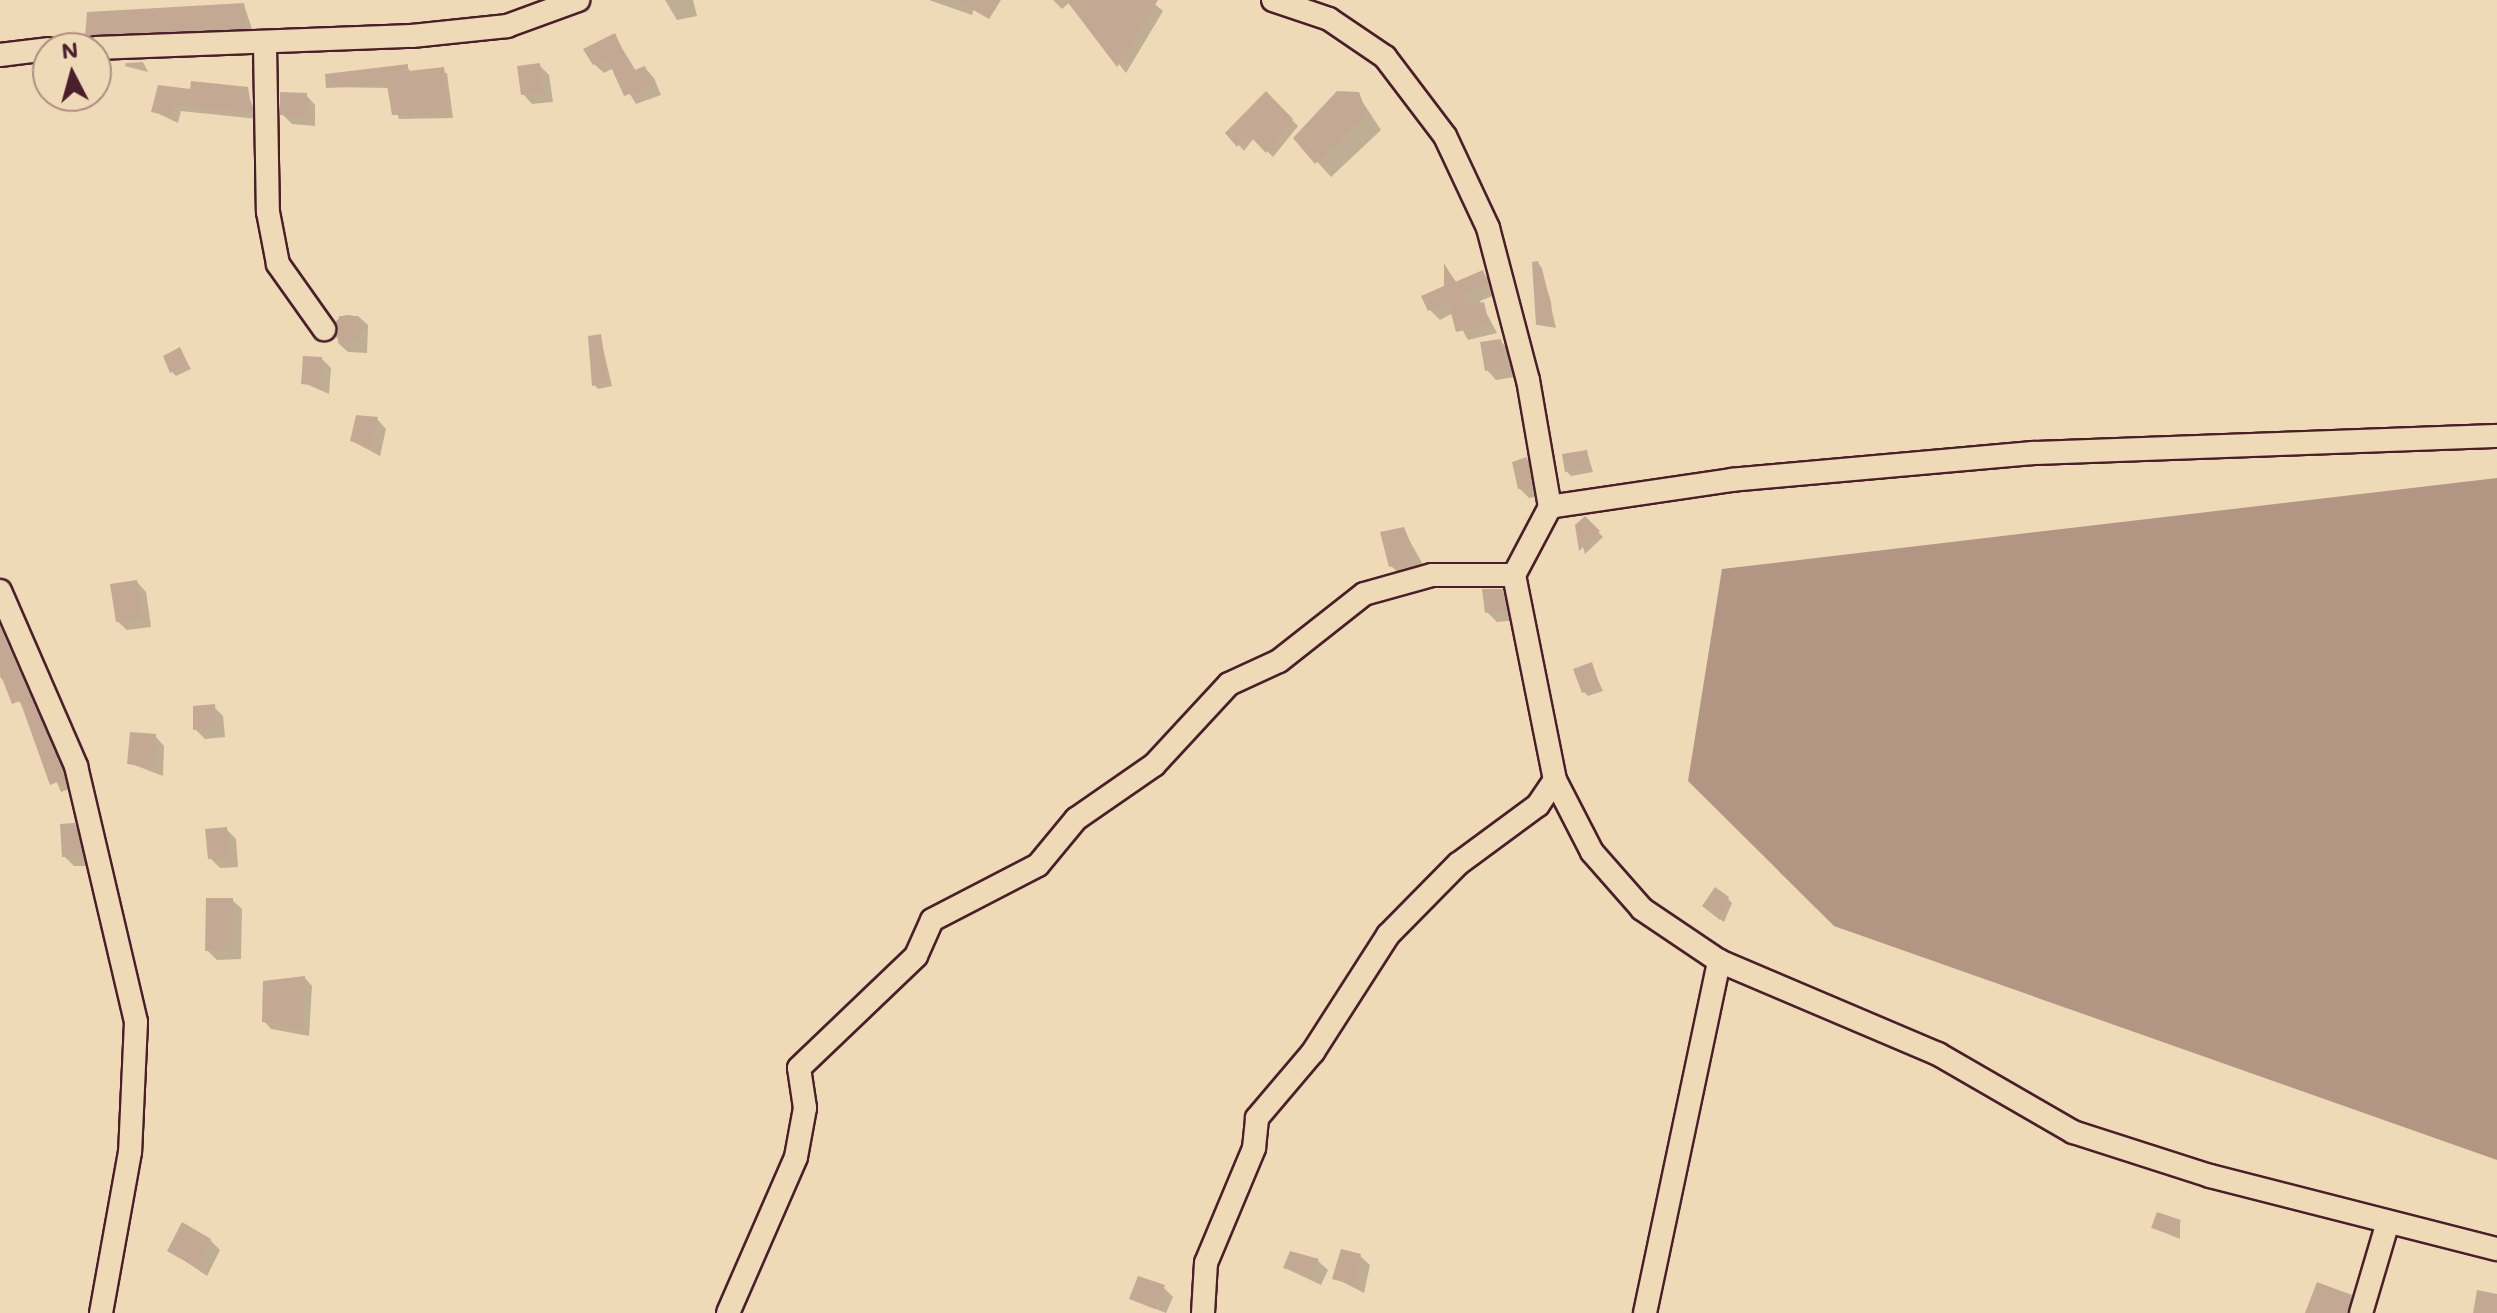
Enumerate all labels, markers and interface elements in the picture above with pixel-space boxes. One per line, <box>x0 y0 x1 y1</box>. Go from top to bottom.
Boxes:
north arrow <box>32 32 112 112</box>
text: N <box>60 34 79 65</box>

